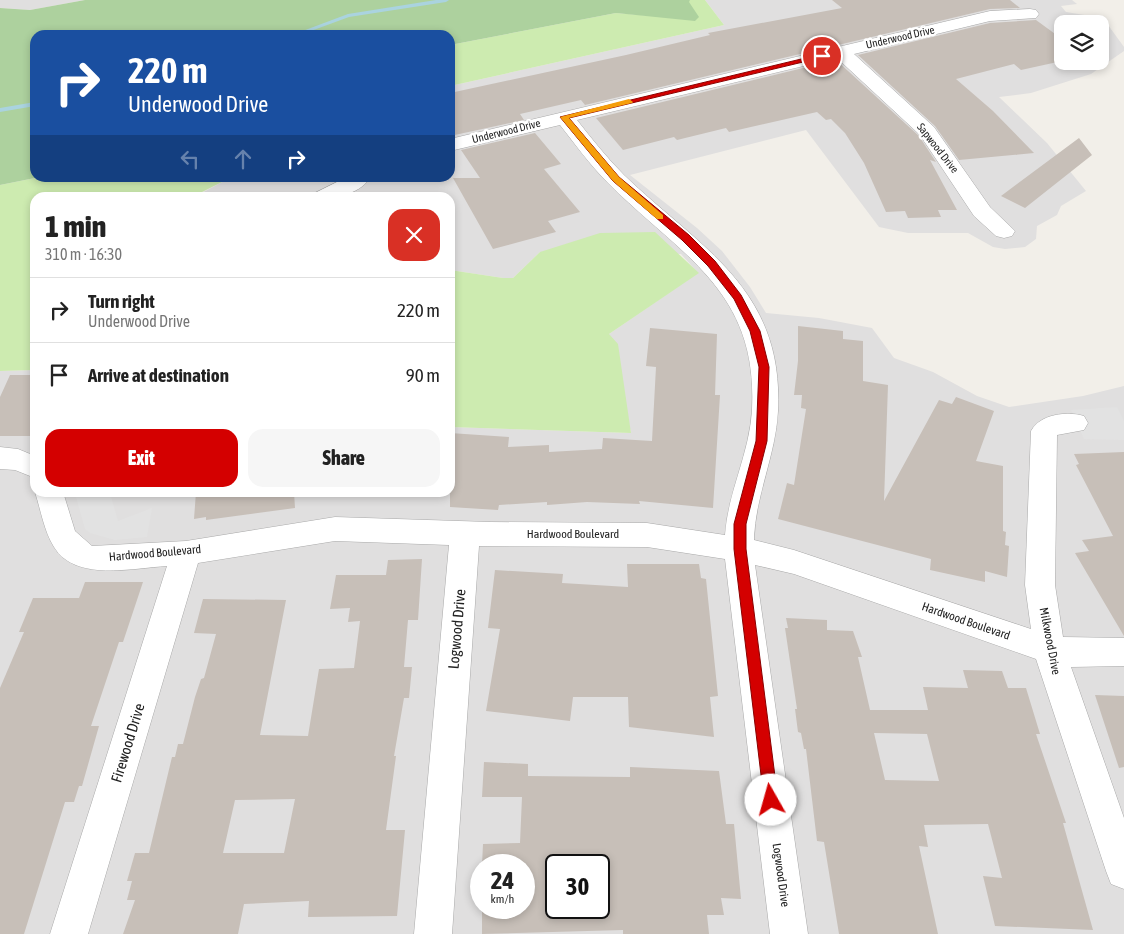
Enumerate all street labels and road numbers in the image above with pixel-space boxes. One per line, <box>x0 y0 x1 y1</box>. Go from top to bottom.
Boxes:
street label: Underwood Drive <box>864 23 936 51</box>
street label: Underwood Drive <box>471 117 541 145</box>
street label: Sapwood Drive <box>915 121 961 175</box>
street label: Hardwood Boulevard <box>527 527 619 541</box>
street label: Hardwood Boulevard <box>108 542 202 564</box>
street label: Logwood Drive <box>445 588 468 670</box>
street label: Hardwood Boulevard <box>920 599 1012 643</box>
street label: Milkwood Drive <box>1037 606 1063 676</box>
street label: Firewood Drive <box>107 701 148 784</box>
street label: Logwood Drive <box>770 842 792 908</box>

